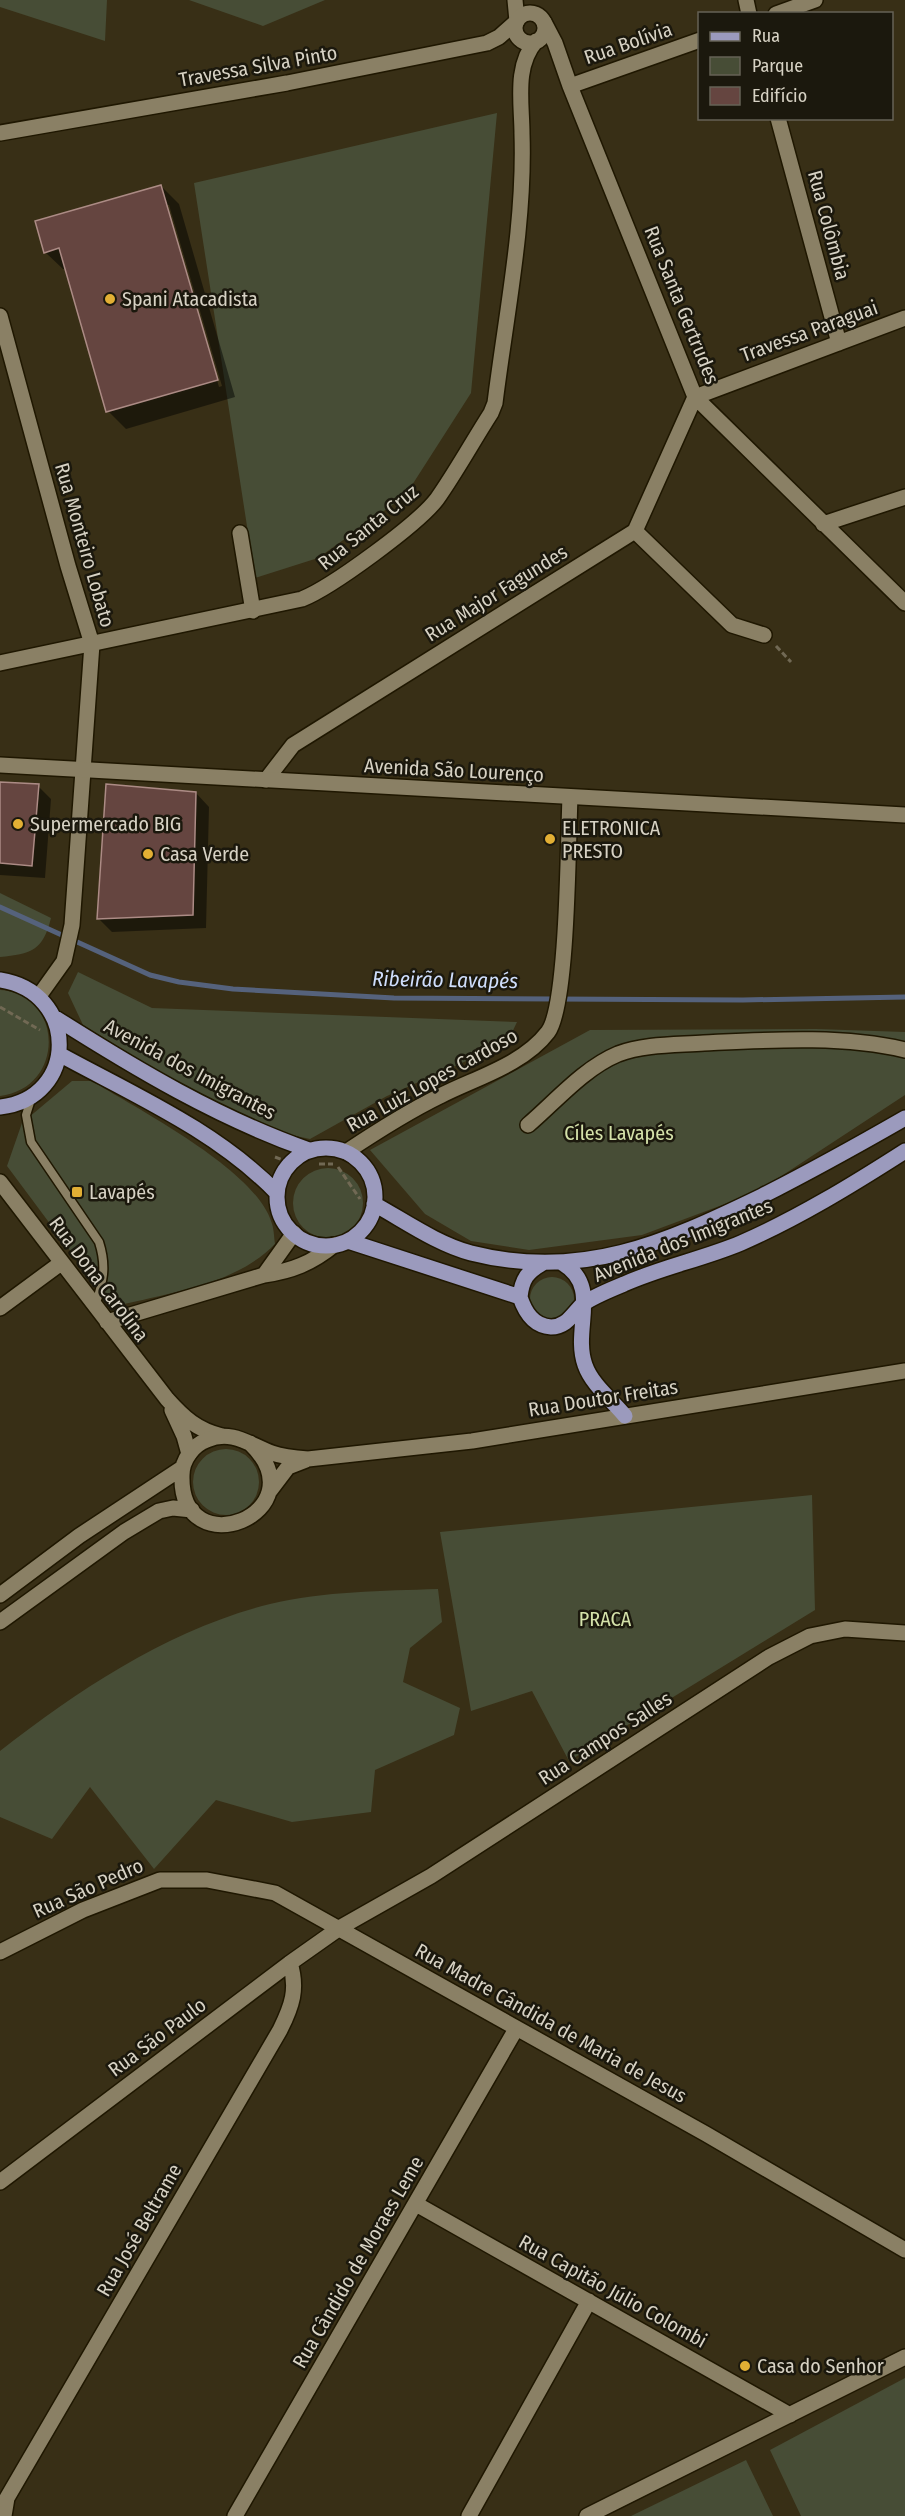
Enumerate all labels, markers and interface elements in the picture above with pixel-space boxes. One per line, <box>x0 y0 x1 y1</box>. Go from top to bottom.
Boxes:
legend <box>698 12 893 120</box>
street label: Rua Bolívia <box>581 17 675 69</box>
text: Rua <box>752 25 780 47</box>
street label: Travessa Silva Pinto <box>177 40 339 92</box>
text: Parque <box>752 55 803 77</box>
text: Edifício <box>752 85 807 107</box>
street label: Rua Colômbia <box>803 167 855 283</box>
street label: Rua Santa Gertrudes <box>639 222 725 388</box>
place label: Spani Atacadista <box>122 287 258 311</box>
marker: Spani Atacadista <box>103 292 117 306</box>
street label: Travessa Paraguai <box>737 295 881 367</box>
street label: Rua Monteiro Lobato <box>50 460 120 630</box>
street label: Rua Santa Cruz <box>313 479 423 575</box>
street label: Rua Major Fagundes <box>420 540 572 646</box>
street label: Avenida São Lourenço <box>364 753 544 787</box>
place label: Supermercado BIG <box>30 812 181 836</box>
place label: ELETRONICA PRESTO <box>562 816 661 863</box>
marker: Supermercado BIG <box>11 817 25 831</box>
marker: ELETRONICA PRESTO <box>543 832 557 846</box>
place label: Casa Verde <box>160 842 249 866</box>
marker: Casa Verde <box>141 847 155 861</box>
water label: Ribeirão Lavapés <box>372 966 518 994</box>
street label: Avenida dos Imigrantes <box>100 1014 280 1124</box>
street label: Rua Luiz Lopes Cardoso <box>342 1023 522 1137</box>
park label: Cíles Lavapés <box>564 1121 674 1145</box>
place label: Lavapés <box>89 1180 155 1204</box>
marker: Lavapés <box>70 1185 84 1199</box>
street label: Avenida dos Imigrantes <box>590 1193 776 1287</box>
street label: Rua Dona Carolina <box>44 1212 154 1346</box>
street label: Rua Doutor Freitas <box>527 1374 679 1422</box>
park label: PRACA <box>579 1607 632 1631</box>
street label: Rua Campos Salles <box>534 1686 676 1790</box>
street label: Rua São Pedro <box>29 1853 147 1923</box>
street label: Rua Madre Cândida de Maria de Jesus <box>411 1938 691 2108</box>
street label: Rua São Paulo <box>103 1992 211 2082</box>
street label: Rua Cândido de Moraes Leme <box>287 2152 429 2372</box>
street label: Rua José Beltrame <box>91 2159 187 2301</box>
street label: Rua Capitão Júlio Colombi <box>515 2229 711 2353</box>
place label: Casa do Senhor <box>757 2354 884 2378</box>
marker: Casa do Senhor <box>738 2359 752 2373</box>

